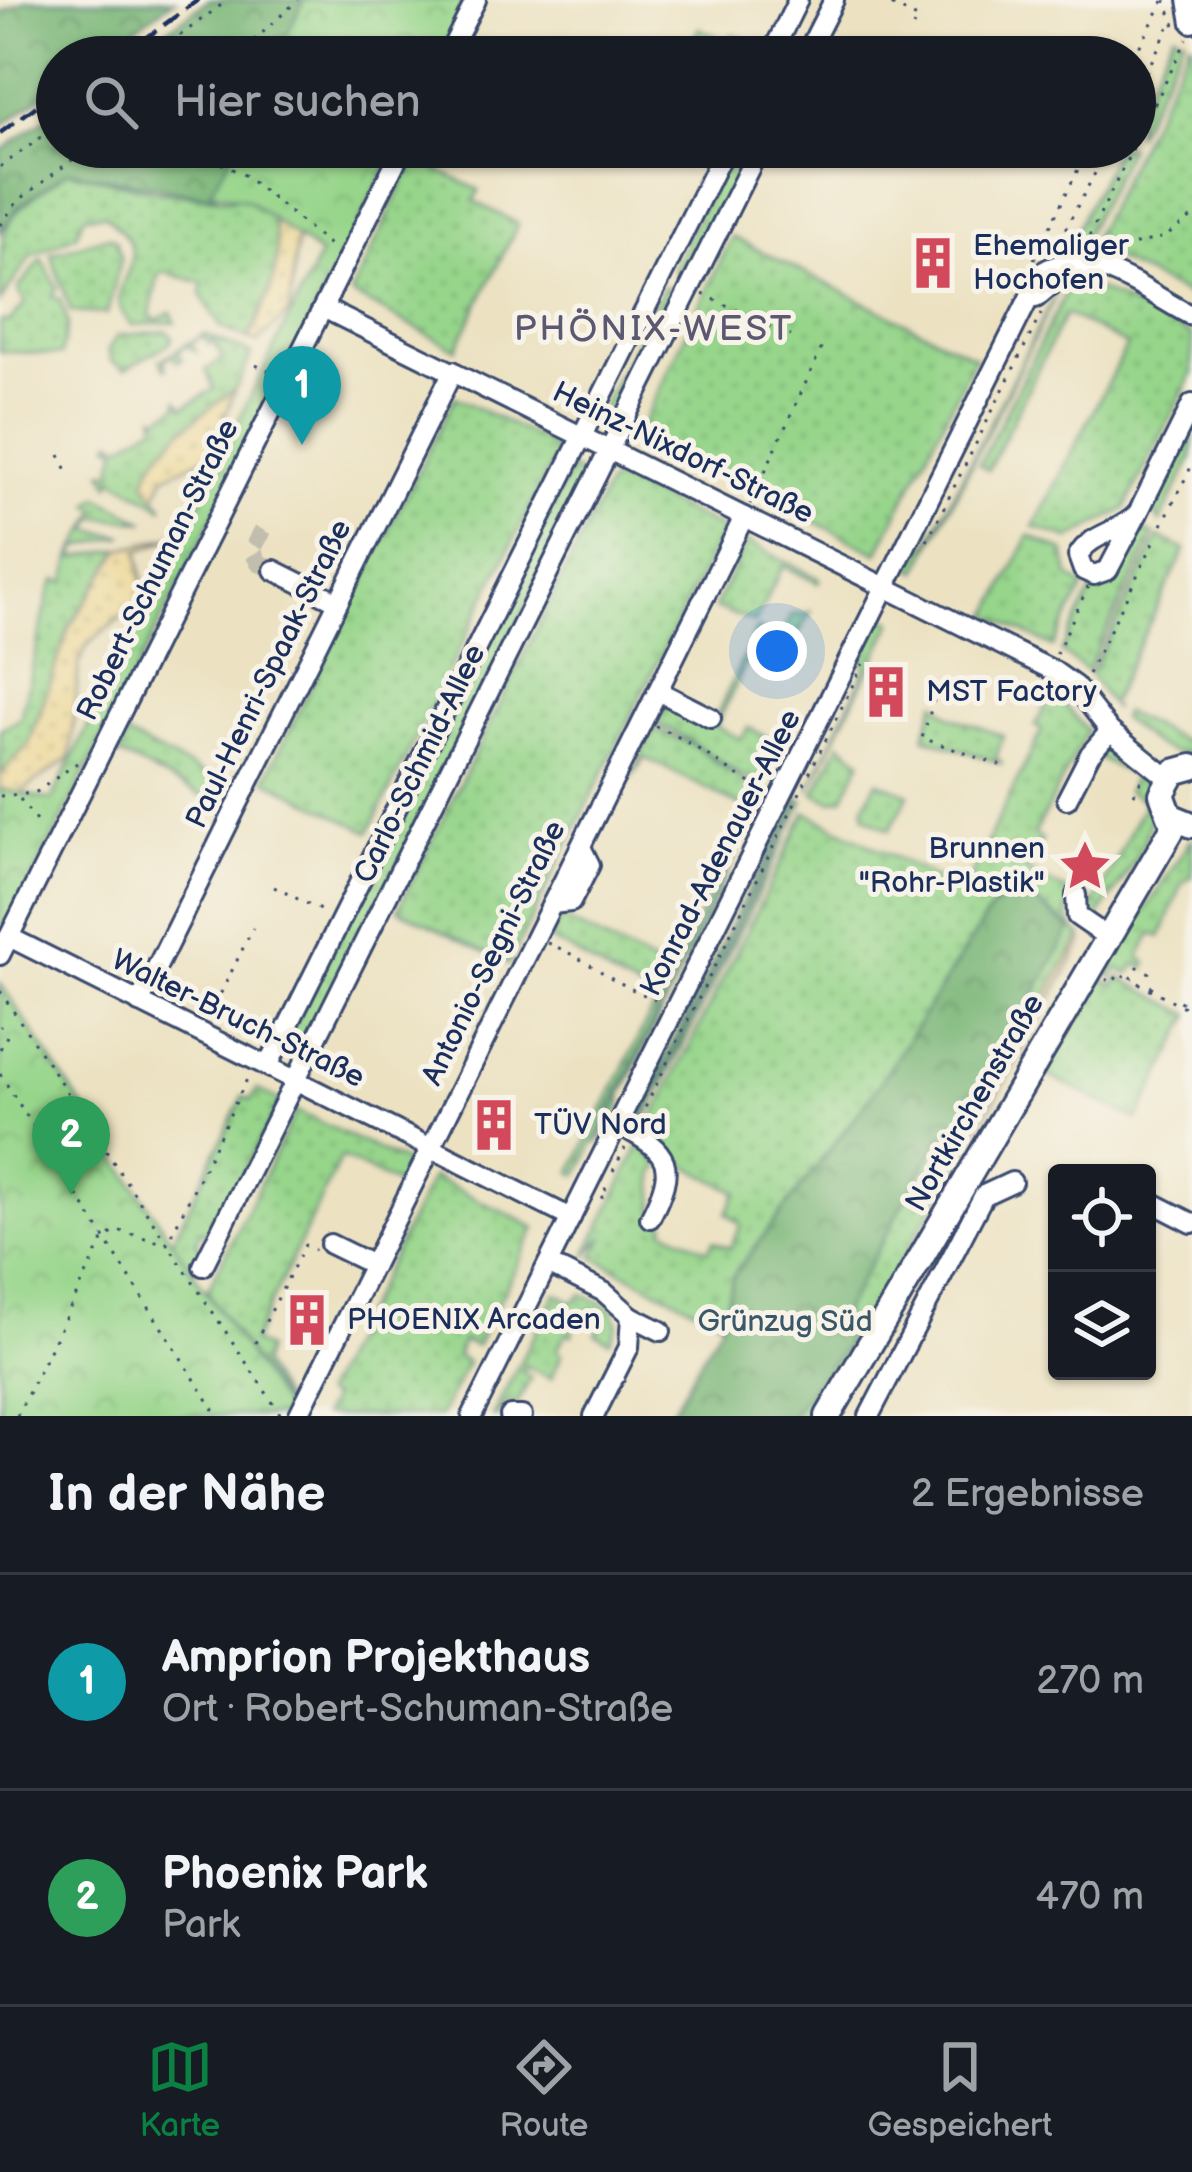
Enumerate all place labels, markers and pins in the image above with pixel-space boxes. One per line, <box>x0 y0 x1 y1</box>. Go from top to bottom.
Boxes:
place label: Ehemaliger Hochofen <box>973 228 1130 298</box>
building icon: Ehemaliger Hochofen <box>904 234 962 292</box>
pin: 1 <box>263 346 341 445</box>
building icon: MST Factory <box>857 663 915 721</box>
place label: MST Factory <box>926 674 1097 710</box>
place label: Brunnen "Rohr-Plastik" <box>859 831 1045 901</box>
place icon: Brunnen "Rohr-Plastik" <box>1056 837 1114 895</box>
pin: 2 <box>32 1096 110 1195</box>
building icon: TÜV Nord <box>465 1096 523 1154</box>
place label: TÜV Nord <box>534 1107 667 1143</box>
building icon: PHOENIX Arcaden <box>278 1291 336 1349</box>
place label: PHOENIX Arcaden <box>347 1302 601 1338</box>

